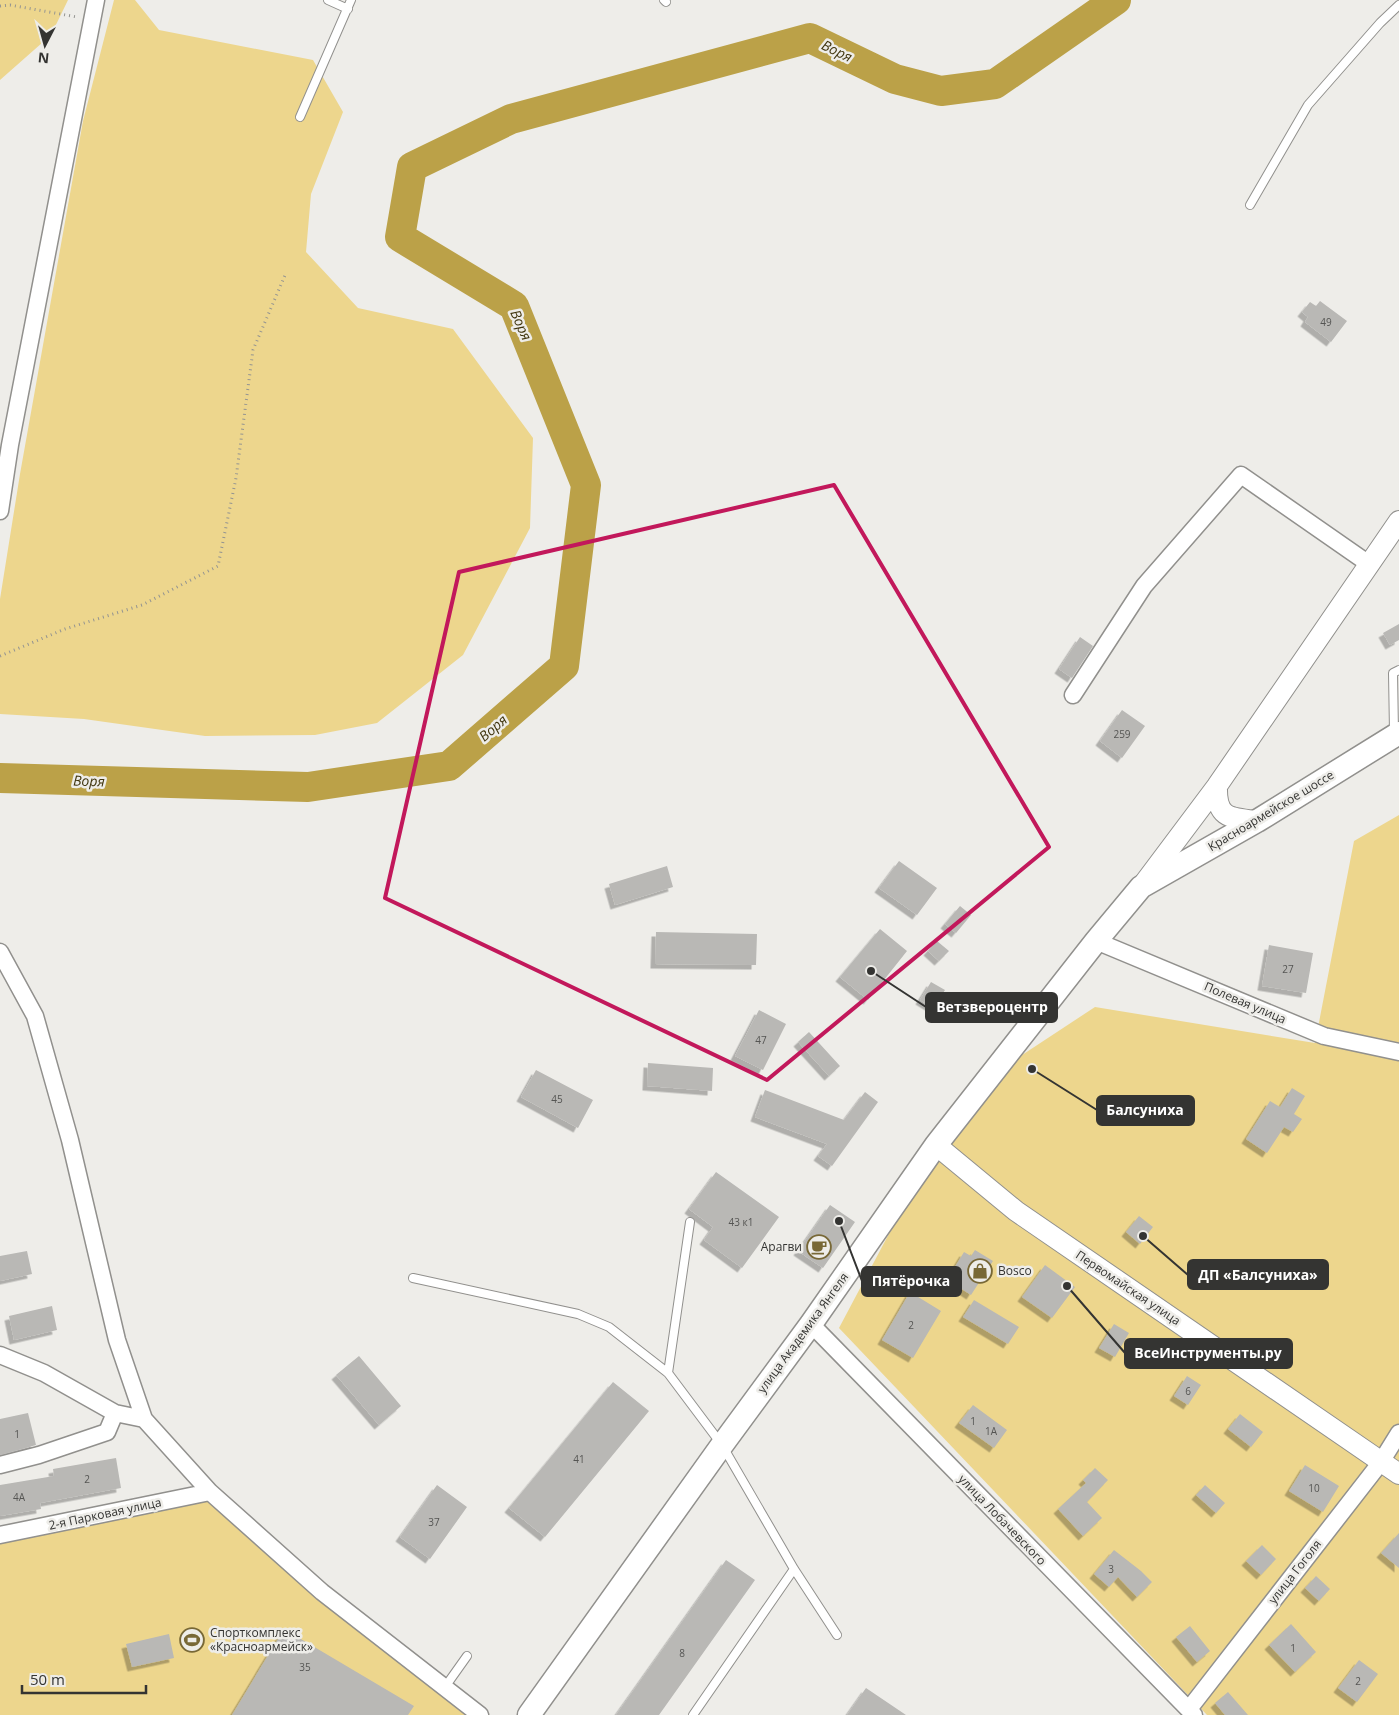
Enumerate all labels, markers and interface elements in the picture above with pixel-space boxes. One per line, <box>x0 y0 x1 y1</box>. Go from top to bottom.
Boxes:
north arrow <box>20 20 70 70</box>
water label: Воря <box>819 35 856 66</box>
text: N <box>37 48 50 68</box>
water label: Воря <box>506 306 537 343</box>
house number: 49 <box>1320 315 1332 329</box>
water label: Воря <box>474 710 511 745</box>
house number: 259 <box>1113 727 1131 741</box>
street label: Красноармейское шоссе <box>1205 766 1337 855</box>
water label: Воря <box>73 770 105 791</box>
house number: 27 <box>1282 962 1294 976</box>
street label: Полевая улица <box>1202 978 1289 1027</box>
callout: Ветзвероцентр <box>926 993 1057 1022</box>
text: Ветзвероцентр <box>936 997 1048 1016</box>
house number: 47 <box>755 1033 767 1047</box>
house number: 45 <box>551 1092 563 1106</box>
callout: Балсуниха <box>1097 1096 1194 1125</box>
text: Балсуниха <box>1106 1100 1184 1119</box>
house number: 43 к1 <box>729 1215 753 1229</box>
cafe icon: Арагви <box>806 1234 832 1260</box>
place label: Арагви <box>761 1238 802 1255</box>
street label: Первомайская улица <box>1073 1246 1184 1329</box>
shop icon: Bosco <box>967 1258 993 1284</box>
callout: ДП «Балсуниха» <box>1188 1260 1328 1289</box>
place label: Bosco <box>998 1262 1032 1279</box>
text: ДП «Балсуниха» <box>1198 1265 1318 1284</box>
callout: Пятёрочка <box>862 1267 961 1296</box>
street label: улица Академика Янгеля <box>753 1269 852 1396</box>
text: Пятёрочка <box>872 1271 950 1290</box>
house number: 2 <box>908 1318 914 1332</box>
callout: ВсеИнструменты.ру <box>1125 1339 1292 1368</box>
text: ВсеИнструменты.ру <box>1134 1343 1282 1362</box>
house number: 6 <box>1185 1384 1191 1398</box>
house number: 1 <box>970 1414 976 1428</box>
house number: 1А <box>985 1424 998 1438</box>
house number: 1 <box>14 1427 20 1441</box>
house number: 41 <box>573 1452 585 1466</box>
street label: улица Лобачевского <box>955 1471 1050 1569</box>
house number: 2 <box>84 1472 90 1486</box>
house number: 10 <box>1308 1481 1320 1495</box>
house number: 4А <box>13 1490 26 1504</box>
street label: 2-я Парковая улица <box>47 1493 163 1534</box>
house number: 37 <box>428 1515 440 1529</box>
street label: улица Гоголя <box>1264 1536 1325 1607</box>
house number: 3 <box>1108 1562 1114 1576</box>
place label: Спорткомплекс «Красноармейск» <box>210 1624 313 1655</box>
sports icon: Спорткомплекс «Красноармейск» <box>179 1627 205 1653</box>
house number: 1 <box>1290 1641 1296 1655</box>
house number: 8 <box>679 1646 685 1660</box>
house number: 35 <box>299 1660 311 1674</box>
scale bar <box>22 1662 146 1694</box>
text: 50 m <box>30 1669 65 1689</box>
house number: 2 <box>1355 1674 1361 1688</box>

